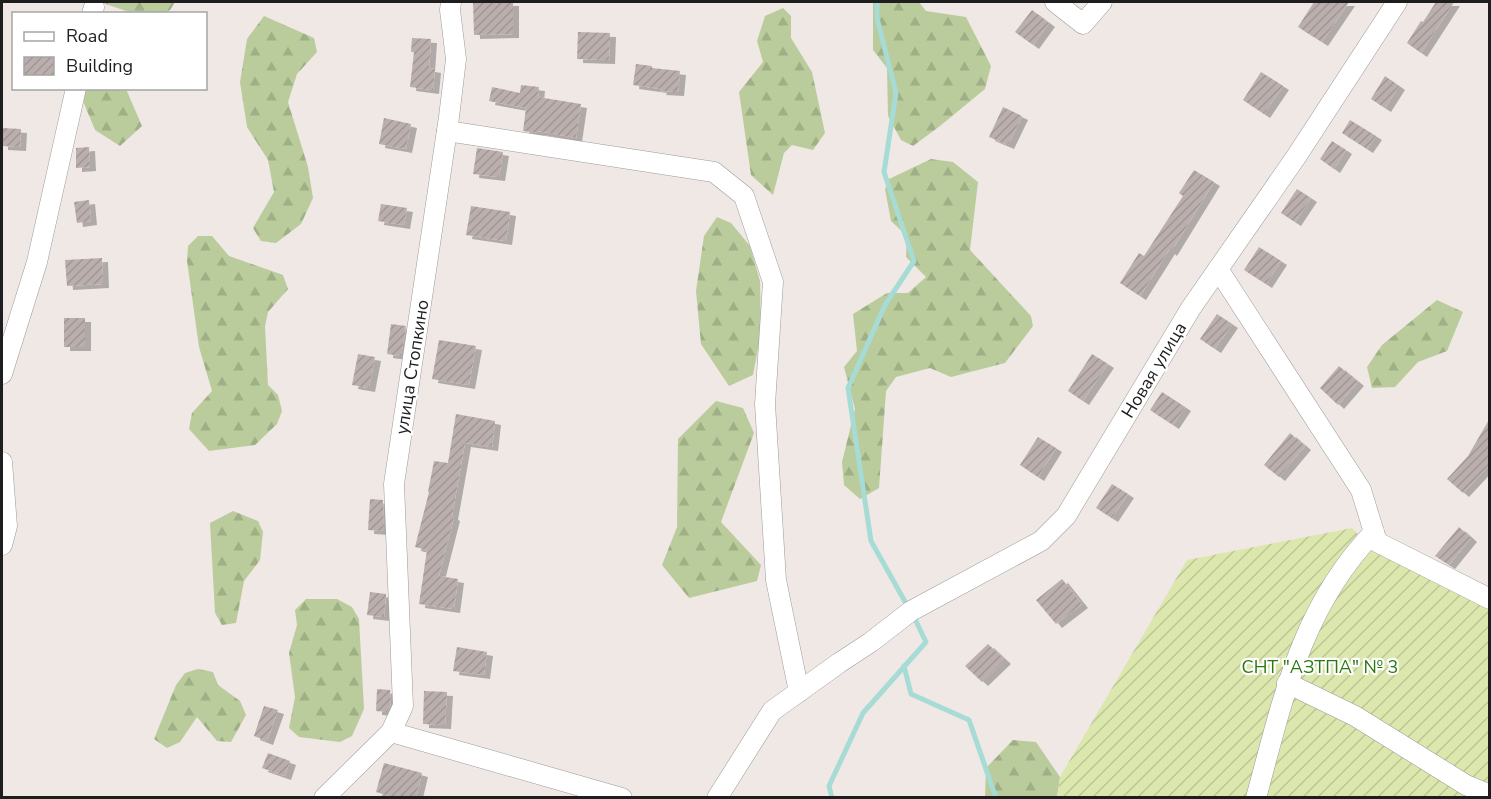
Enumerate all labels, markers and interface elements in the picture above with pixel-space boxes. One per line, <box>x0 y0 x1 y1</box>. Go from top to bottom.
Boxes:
legend <box>12 12 207 90</box>
text: Road <box>66 24 108 48</box>
text: Building <box>66 54 133 78</box>
street label: улица Стопкино <box>389 298 435 436</box>
street label: Новая улица <box>1116 318 1192 422</box>
park label: СНТ "АЗТПА" № 3 <box>1242 655 1398 679</box>

